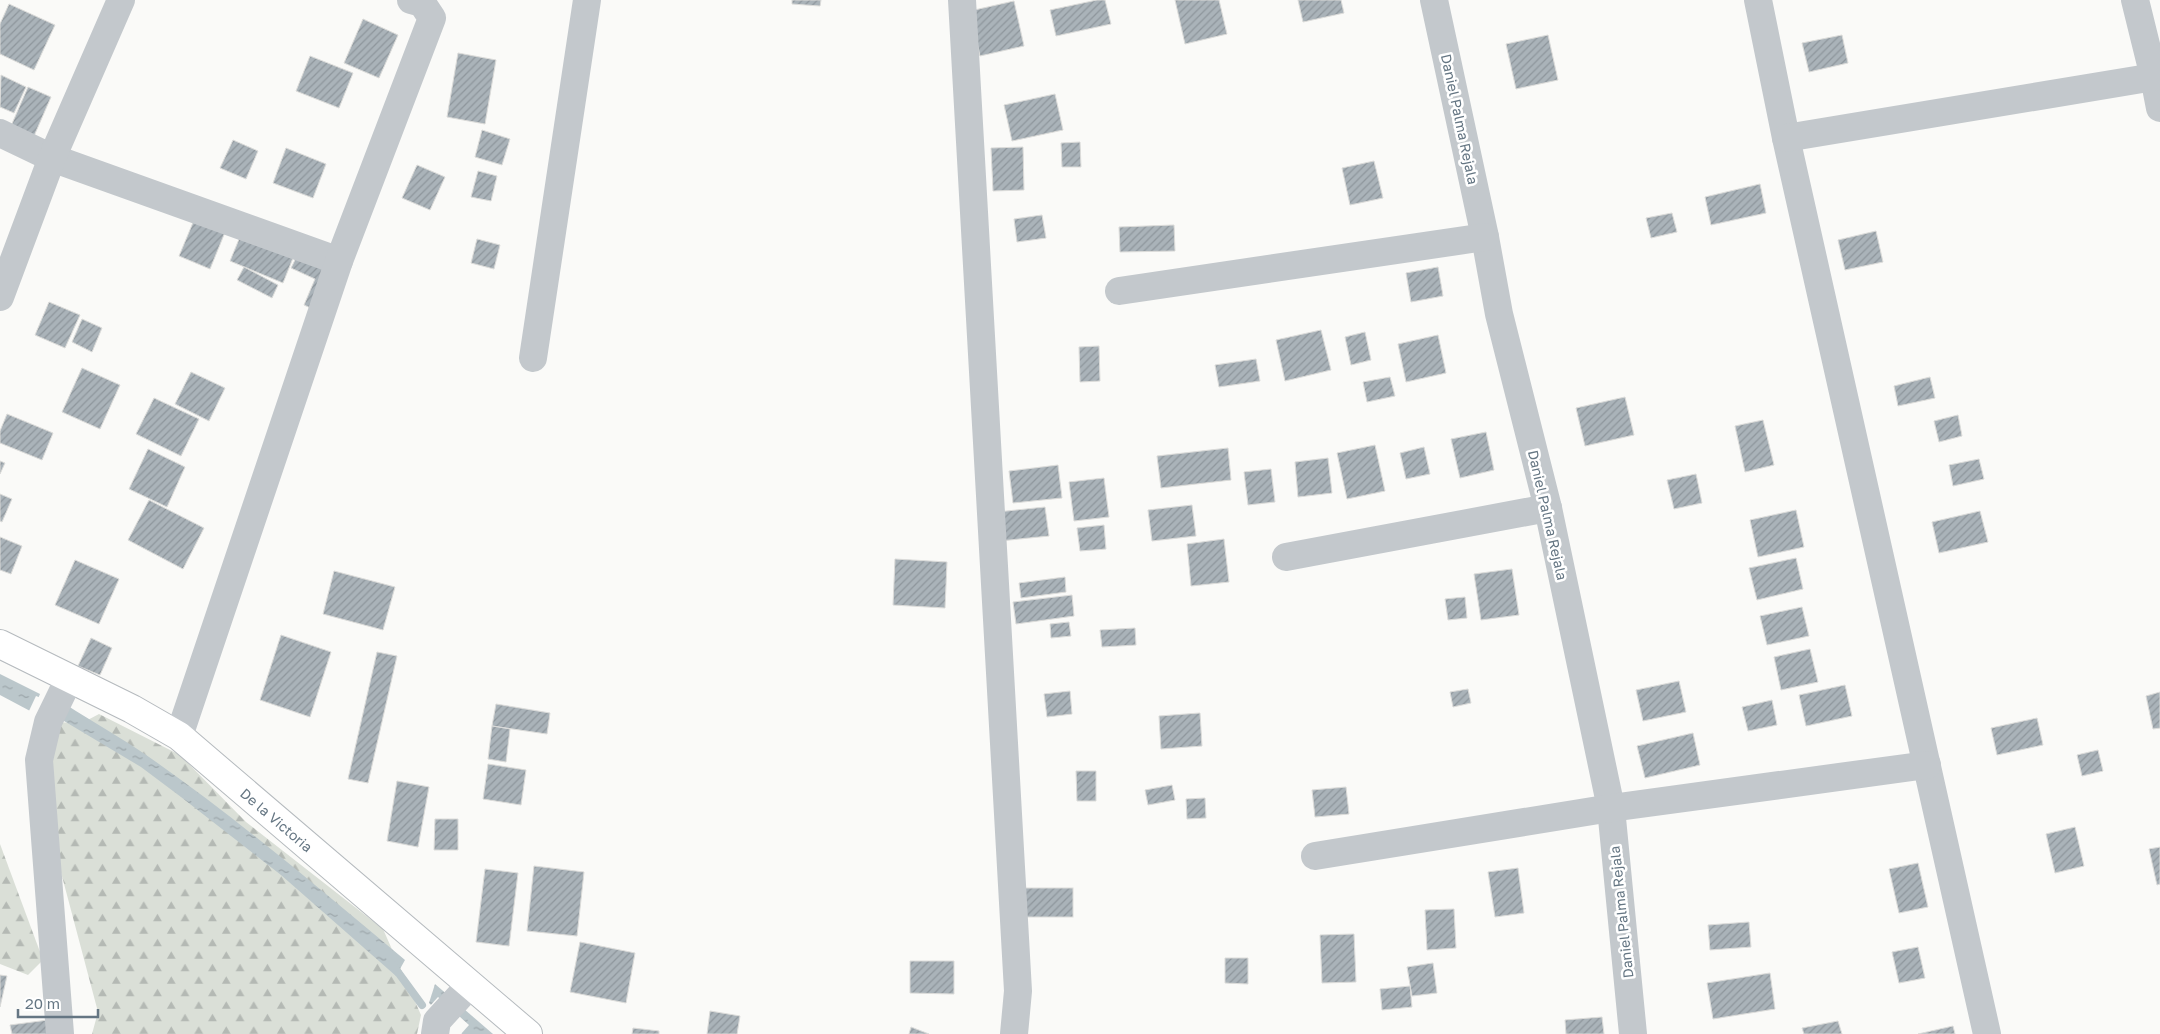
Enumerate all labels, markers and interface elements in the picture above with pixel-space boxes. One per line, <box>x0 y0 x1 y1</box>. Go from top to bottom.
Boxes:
street label: Daniel Palma Rejala <box>1438 52 1482 186</box>
street label: Daniel Palma Rejala <box>1525 448 1571 582</box>
street label: De la Victoria <box>237 784 316 855</box>
street label: Daniel Palma Rejala <box>1606 845 1636 979</box>
scale bar <box>18 986 98 1018</box>
text: 20 m <box>25 994 60 1012</box>

